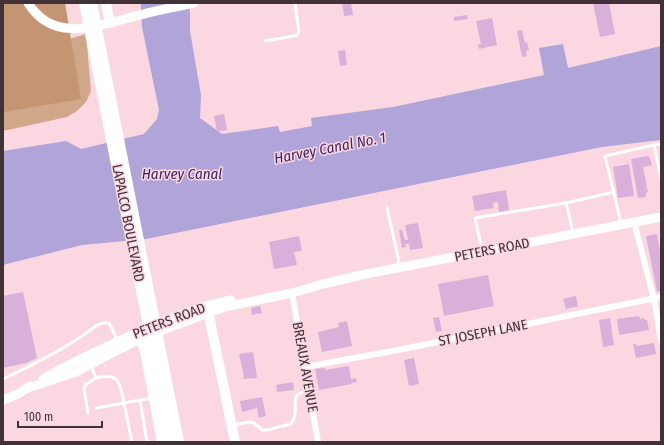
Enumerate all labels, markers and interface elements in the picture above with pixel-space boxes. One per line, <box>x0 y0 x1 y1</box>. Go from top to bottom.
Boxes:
water label: Harvey Canal No. 1 <box>273 128 387 168</box>
street label: LAPALCO BOULEVARD <box>108 163 148 283</box>
water label: Harvey Canal <box>142 165 222 183</box>
street label: PETERS ROAD <box>453 234 531 266</box>
street label: PETERS ROAD <box>130 299 208 343</box>
street label: ST JOSEPH LANE <box>437 316 529 350</box>
street label: BREAUX AVENUE <box>289 320 321 414</box>
scale bar <box>18 403 102 429</box>
text: 100 m <box>24 410 53 424</box>

